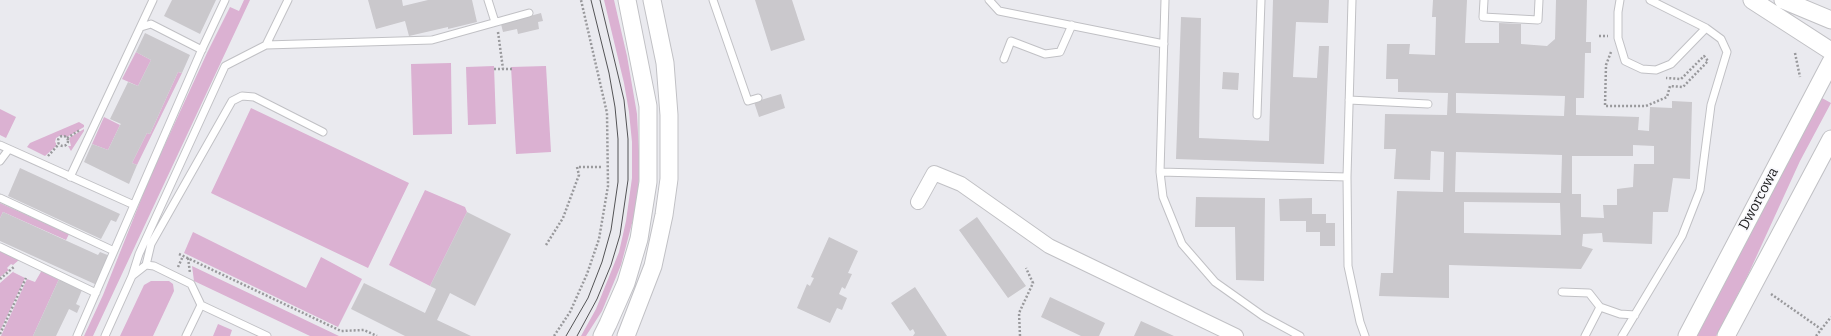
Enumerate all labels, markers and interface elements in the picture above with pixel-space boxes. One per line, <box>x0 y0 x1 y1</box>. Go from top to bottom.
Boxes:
street label: Dworcowa <box>1736 165 1782 233</box>

